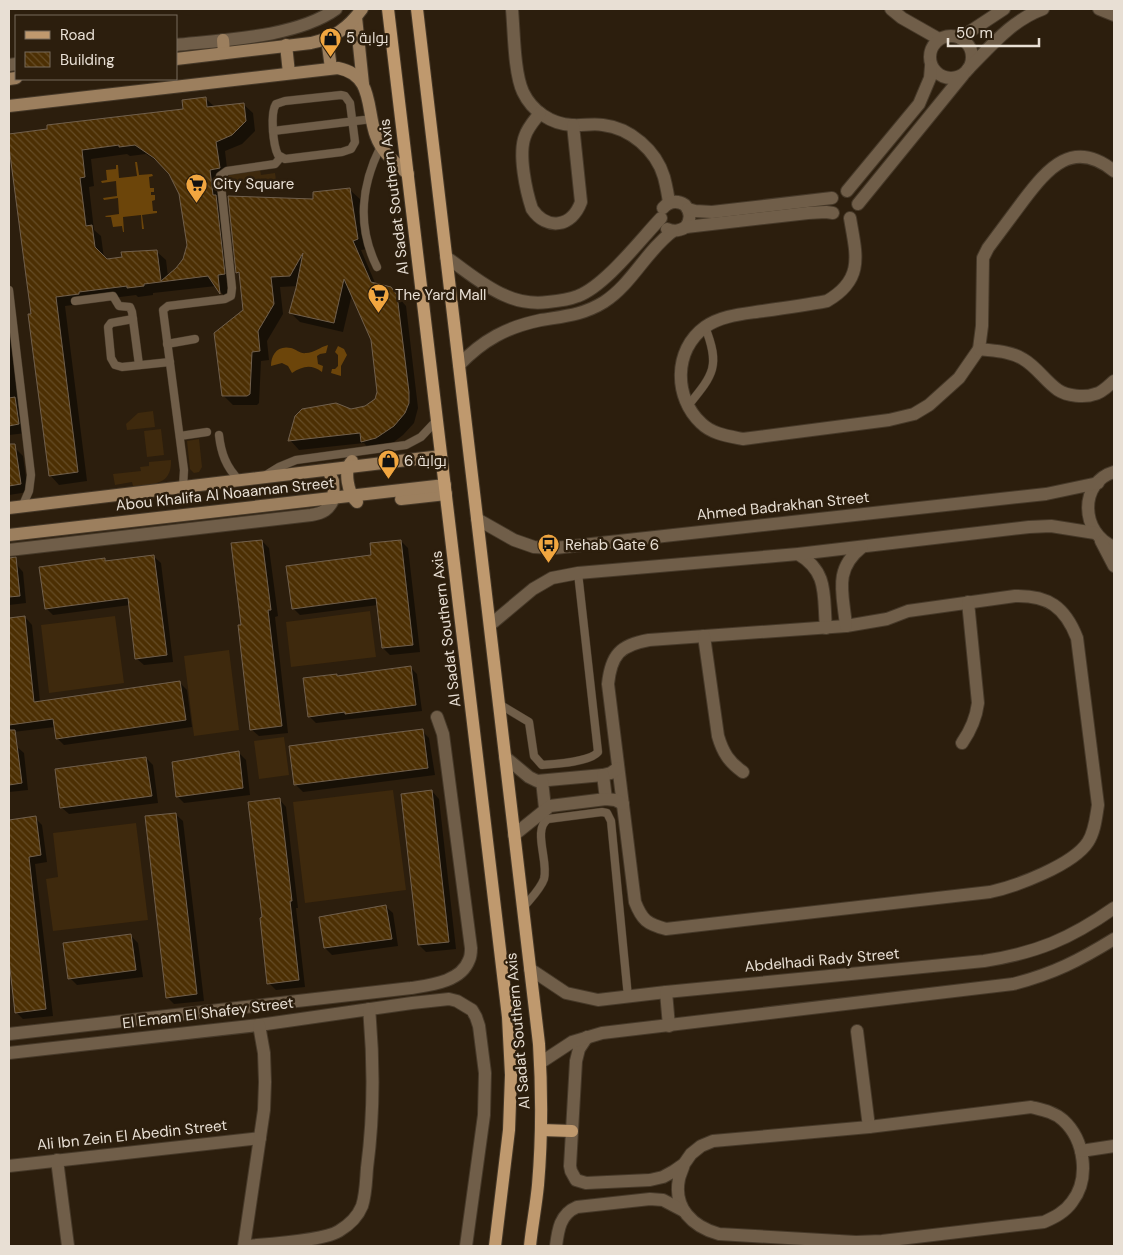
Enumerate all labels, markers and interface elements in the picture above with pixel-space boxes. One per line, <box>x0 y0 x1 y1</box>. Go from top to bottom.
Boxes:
legend <box>15 15 178 80</box>
scale bar <box>948 15 1039 47</box>
text: 50 m <box>956 23 993 43</box>
text: Road <box>60 25 95 45</box>
shop icon: بوابة 5 <box>318 26 342 57</box>
place label: بوابة 5 <box>346 28 389 48</box>
text: Building <box>60 50 115 70</box>
street label: Al Sadat Southern Axis <box>374 118 414 276</box>
supermarket icon: City Square <box>185 172 209 203</box>
place label: City Square <box>213 174 294 194</box>
supermarket icon: The Yard Mall <box>367 283 391 314</box>
place label: The Yard Mall <box>395 285 486 305</box>
shop icon: بوابة 6 <box>376 449 400 480</box>
place label: بوابة 6 <box>404 451 447 471</box>
street label: Abou Khalifa Al Noaaman Street <box>115 473 335 515</box>
street label: Ahmed Badrakhan Street <box>696 487 871 525</box>
bus stop icon: Rehab Gate 6 <box>537 533 561 564</box>
place label: Rehab Gate 6 <box>565 535 659 555</box>
street label: Al Sadat Southern Axis <box>426 550 466 708</box>
street label: Abdelhadi Rady Street <box>744 943 900 977</box>
street label: Al Sadat Southern Axis <box>501 952 535 1110</box>
street label: El Emam El Shafey Street <box>121 993 295 1033</box>
street label: Ali Ibn Zein El Abedin Street <box>36 1115 228 1155</box>

